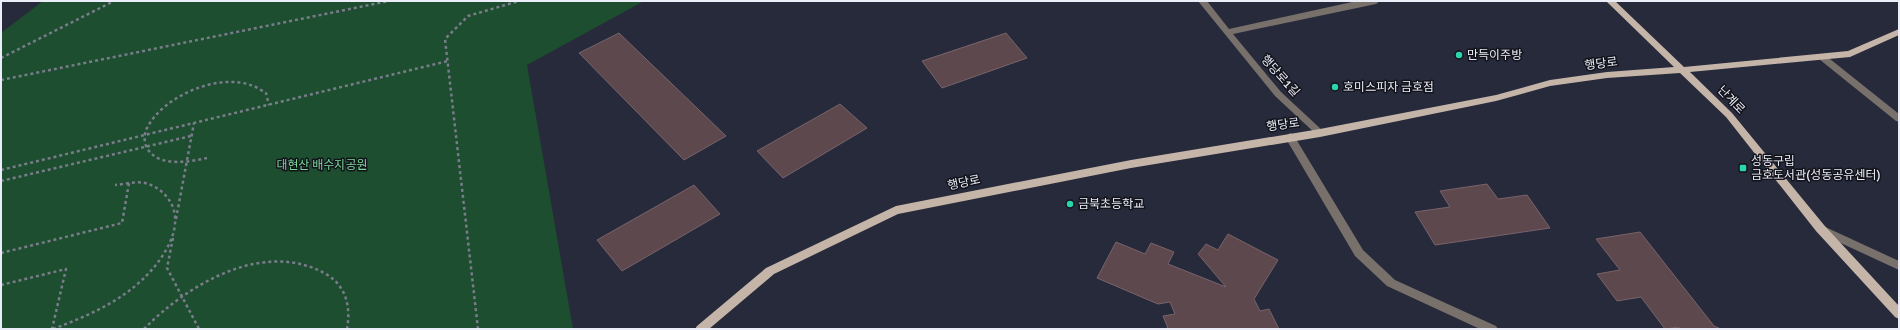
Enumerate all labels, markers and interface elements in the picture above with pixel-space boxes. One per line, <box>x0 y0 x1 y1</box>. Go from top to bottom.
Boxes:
place label: 만득이주방 <box>1467 48 1522 63</box>
marker: 만득이주방 <box>1454 50 1464 60</box>
street label: 행당로1길 <box>1257 52 1303 100</box>
street label: 행당로 <box>1584 55 1618 73</box>
place label: 호미스피자 금호점 <box>1343 80 1434 95</box>
marker: 호미스피자 금호점 <box>1330 82 1340 92</box>
street label: 난계로 <box>1714 83 1748 117</box>
street label: 행당로 <box>1266 115 1300 135</box>
place label: 성동구립 금호도서관(성동공유센터) <box>1751 154 1880 183</box>
park label: 대현산 배수지공원 <box>277 158 367 173</box>
marker: 성동구립 금호도서관(성동공유센터) <box>1738 163 1748 173</box>
street label: 행당로 <box>946 172 982 194</box>
place label: 금북초등학교 <box>1078 197 1144 212</box>
marker: 금북초등학교 <box>1065 199 1075 209</box>

